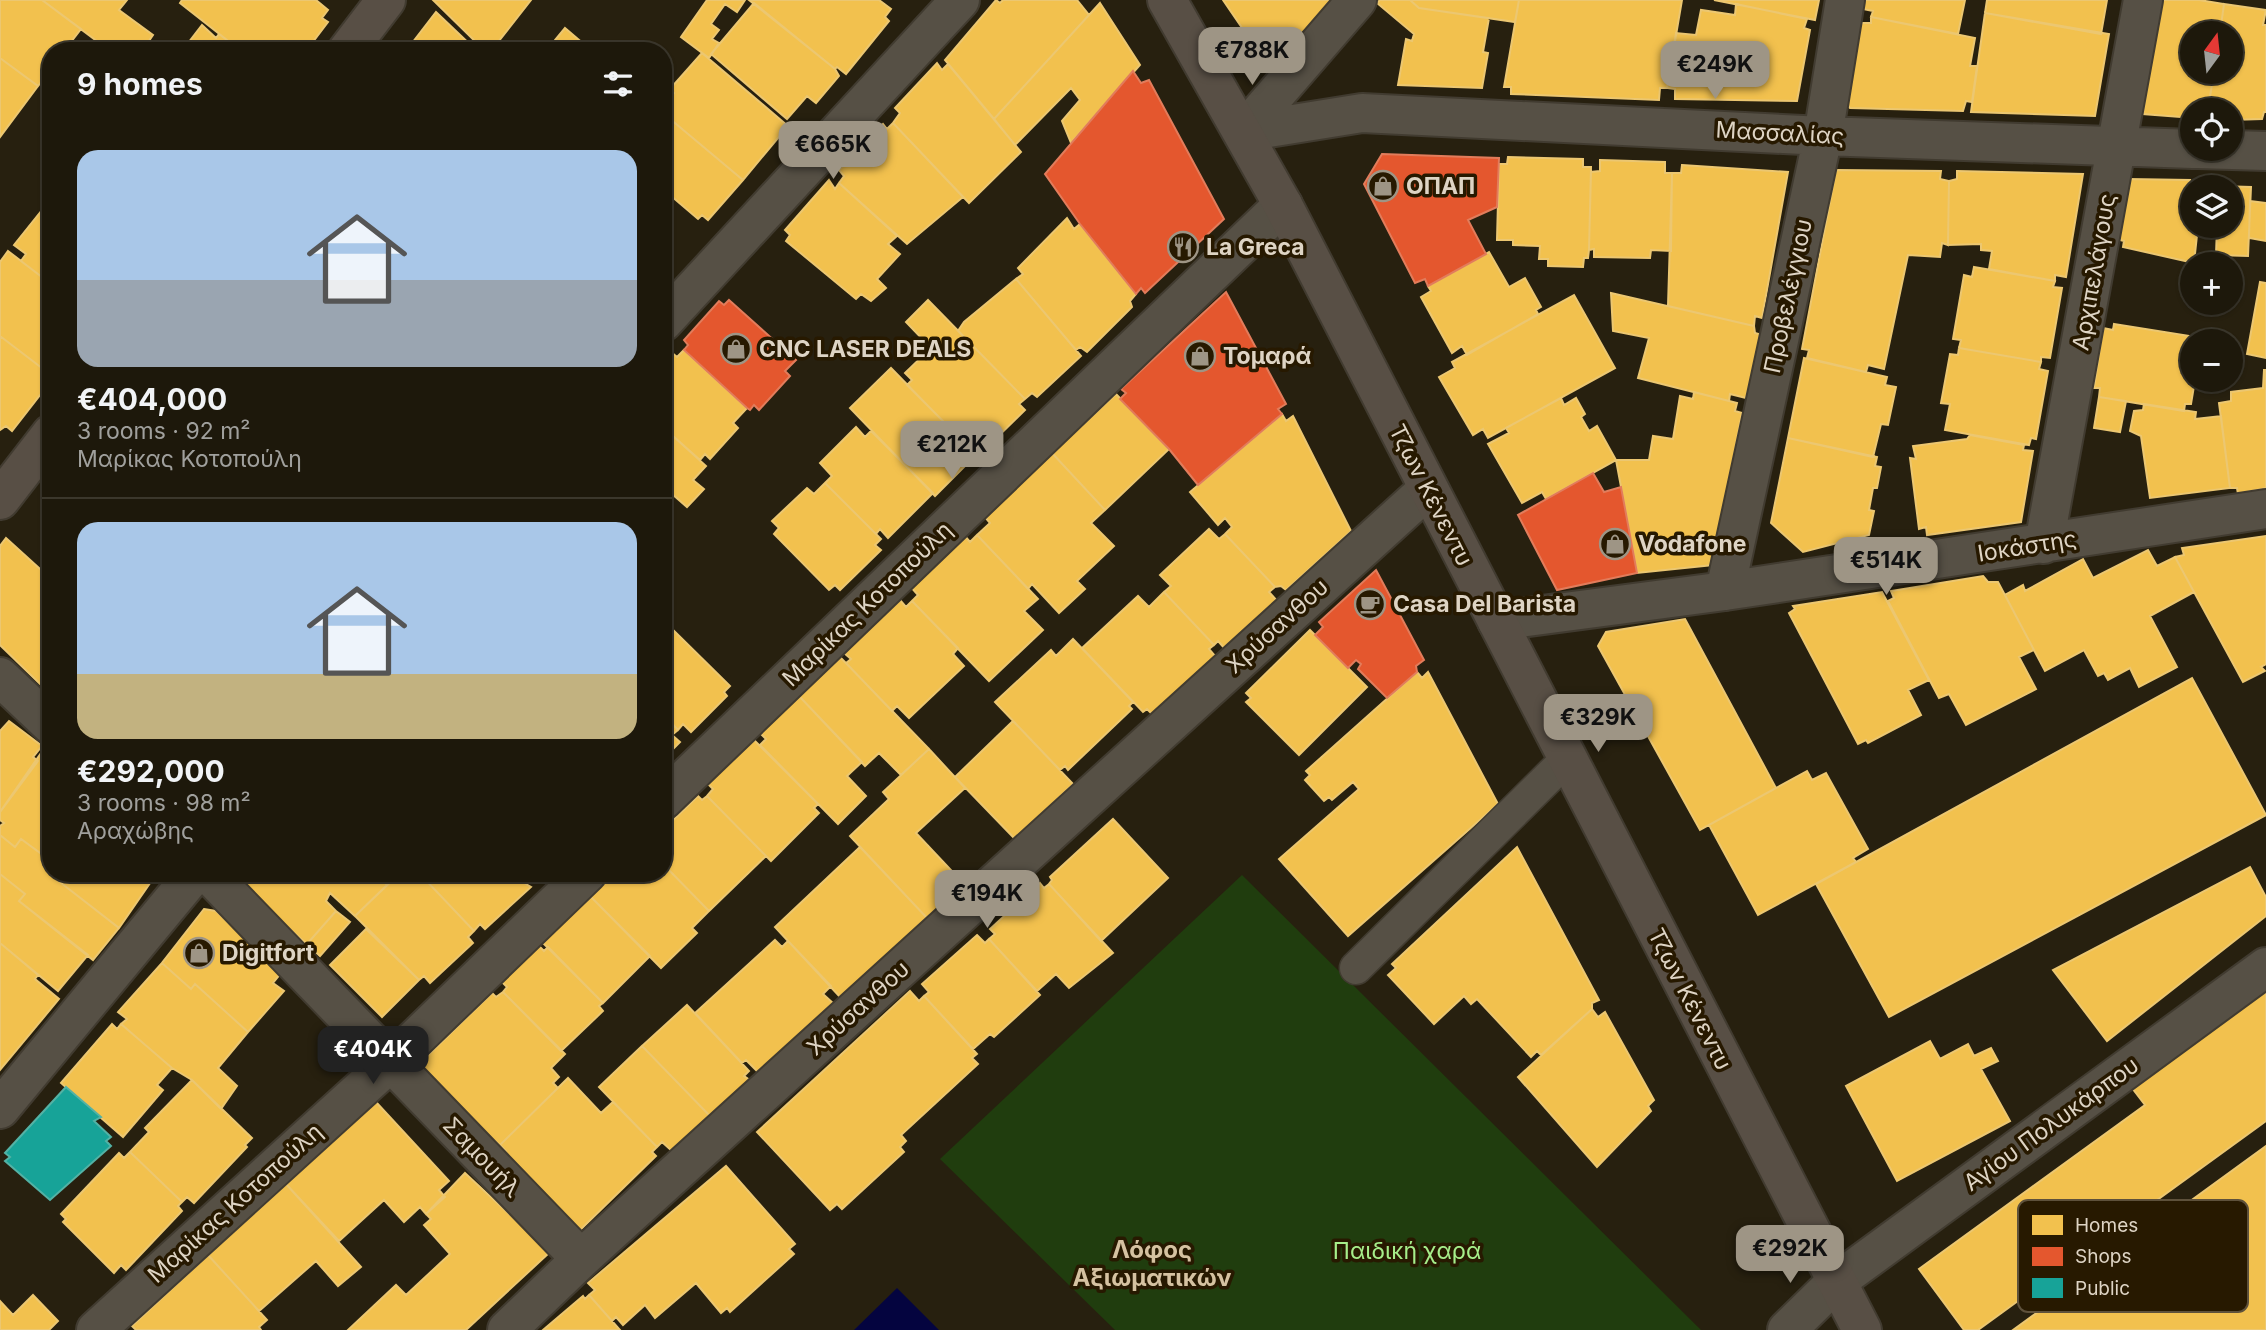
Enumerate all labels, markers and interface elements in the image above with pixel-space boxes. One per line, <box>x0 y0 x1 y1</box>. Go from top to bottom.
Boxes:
north arrow <box>2180 21 2244 84</box>
map controls <box>2180 21 2243 392</box>
pin: €788K <box>1203 28 1301 87</box>
text: €788K <box>1214 36 1290 64</box>
pin: €249K <box>1666 42 1764 101</box>
text: €249K <box>1677 50 1753 78</box>
icon: filters <box>599 65 637 103</box>
text: 9 homes <box>77 66 203 102</box>
button: locate <box>2180 98 2243 161</box>
street label: Μασσαλίας <box>1715 116 1845 150</box>
pin: €665K <box>784 122 882 181</box>
text: €665K <box>795 130 871 158</box>
shop icon: ΟΠΑΠ <box>1366 169 1400 203</box>
place label: ΟΠΑΠ <box>1406 172 1475 200</box>
button: layers <box>2180 175 2243 238</box>
street label: Αρχιπελάγους <box>2066 192 2122 352</box>
icon: home <box>294 196 420 322</box>
street label: Προβελέγγιου <box>1758 216 1818 376</box>
restaurant icon: La Greca <box>1166 230 1200 264</box>
place label: La Greca <box>1206 233 1305 261</box>
button: + <box>2180 252 2243 315</box>
button: − <box>2180 329 2243 392</box>
shop icon: CNC LASER DEALS <box>719 332 753 366</box>
place label: CNC LASER DEALS <box>759 335 971 363</box>
shop icon: Τομαρά <box>1183 339 1217 373</box>
place label: Τομαρά <box>1223 342 1312 370</box>
text: €404,000 <box>77 381 227 417</box>
text: 3 rooms · 92 m² <box>77 417 250 445</box>
street label: Τζων Κένεντυ <box>1383 419 1479 571</box>
pin: €212K <box>903 421 1001 481</box>
text: €212K <box>916 430 988 458</box>
text: Μαρίκας Κοτοπούλη <box>77 445 302 473</box>
street label: Μαρίκας Κοτοπούλη <box>776 516 958 692</box>
street label: Ιοκάστης <box>1976 524 2078 568</box>
shop icon: Vodafone <box>1598 527 1632 561</box>
place label: Vodafone <box>1638 530 1747 558</box>
pin: €514K <box>1837 538 1935 597</box>
text: €514K <box>1850 546 1922 574</box>
icon: home <box>294 568 420 694</box>
street label: Χρύσανθου <box>1220 573 1334 679</box>
cafe icon: Casa Del Barista <box>1353 587 1387 621</box>
place label: Casa Del Barista <box>1393 590 1576 618</box>
pin: €329K <box>1549 694 1647 754</box>
text: €329K <box>1560 703 1636 731</box>
text: €292,000 <box>77 753 225 789</box>
text: 3 rooms · 98 m² <box>77 789 251 817</box>
text: Αραχώβης <box>77 817 194 845</box>
pin: €194K <box>938 870 1036 930</box>
text: €194K <box>951 879 1023 907</box>
street label: Τζων Κένεντυ <box>1642 923 1738 1075</box>
shop icon: Digitfort <box>182 936 216 970</box>
place label: Digitfort <box>222 939 315 967</box>
street label: Χρύσανθου <box>801 955 915 1061</box>
pin: €404K <box>324 1026 422 1086</box>
text: €404K <box>334 1035 412 1063</box>
street label: Αγίου Πολυκάρπου <box>1958 1051 2144 1197</box>
street label: Σαμουήλ <box>437 1111 527 1203</box>
street label: Μαρίκας Κοτοπούλη <box>142 1117 328 1289</box>
legend <box>2018 1200 2248 1312</box>
text: Homes <box>2075 1214 2138 1237</box>
pin: €292K <box>1741 1226 1839 1285</box>
text: €292K <box>1752 1234 1828 1262</box>
district label: Λόφος Αξιωματικών <box>1073 1235 1232 1292</box>
park label: Παιδική χαρά <box>1333 1237 1481 1265</box>
text: Shops <box>2075 1245 2131 1268</box>
text: Public <box>2075 1277 2130 1300</box>

